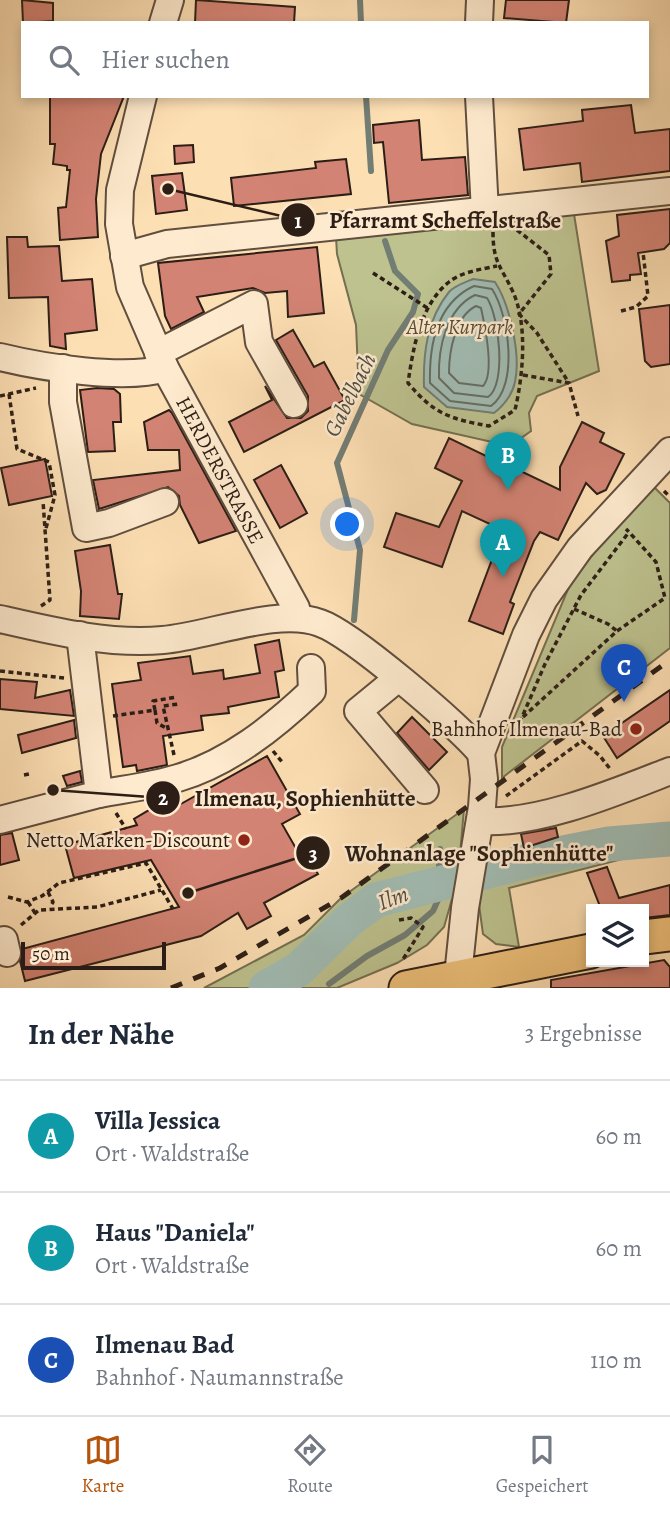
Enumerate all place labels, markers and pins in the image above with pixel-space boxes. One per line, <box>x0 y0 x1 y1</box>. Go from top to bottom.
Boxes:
callout: Pfarramt Scheffelstraße <box>280 198 575 242</box>
pin: B <box>485 432 531 490</box>
pin: A <box>480 519 526 577</box>
pin: C <box>601 644 647 702</box>
place label: Bahnhof Ilmenau-Bad <box>431 715 623 743</box>
marker: Bahnhof Ilmenau-Bad <box>628 721 644 737</box>
callout: Ilmenau, Sophienhütte <box>145 776 430 820</box>
place label: Netto Marken-Discount <box>26 826 230 854</box>
callout: Wohnanlage "Sophienhütte" <box>296 831 628 875</box>
marker: Netto Marken-Discount <box>236 832 252 848</box>

